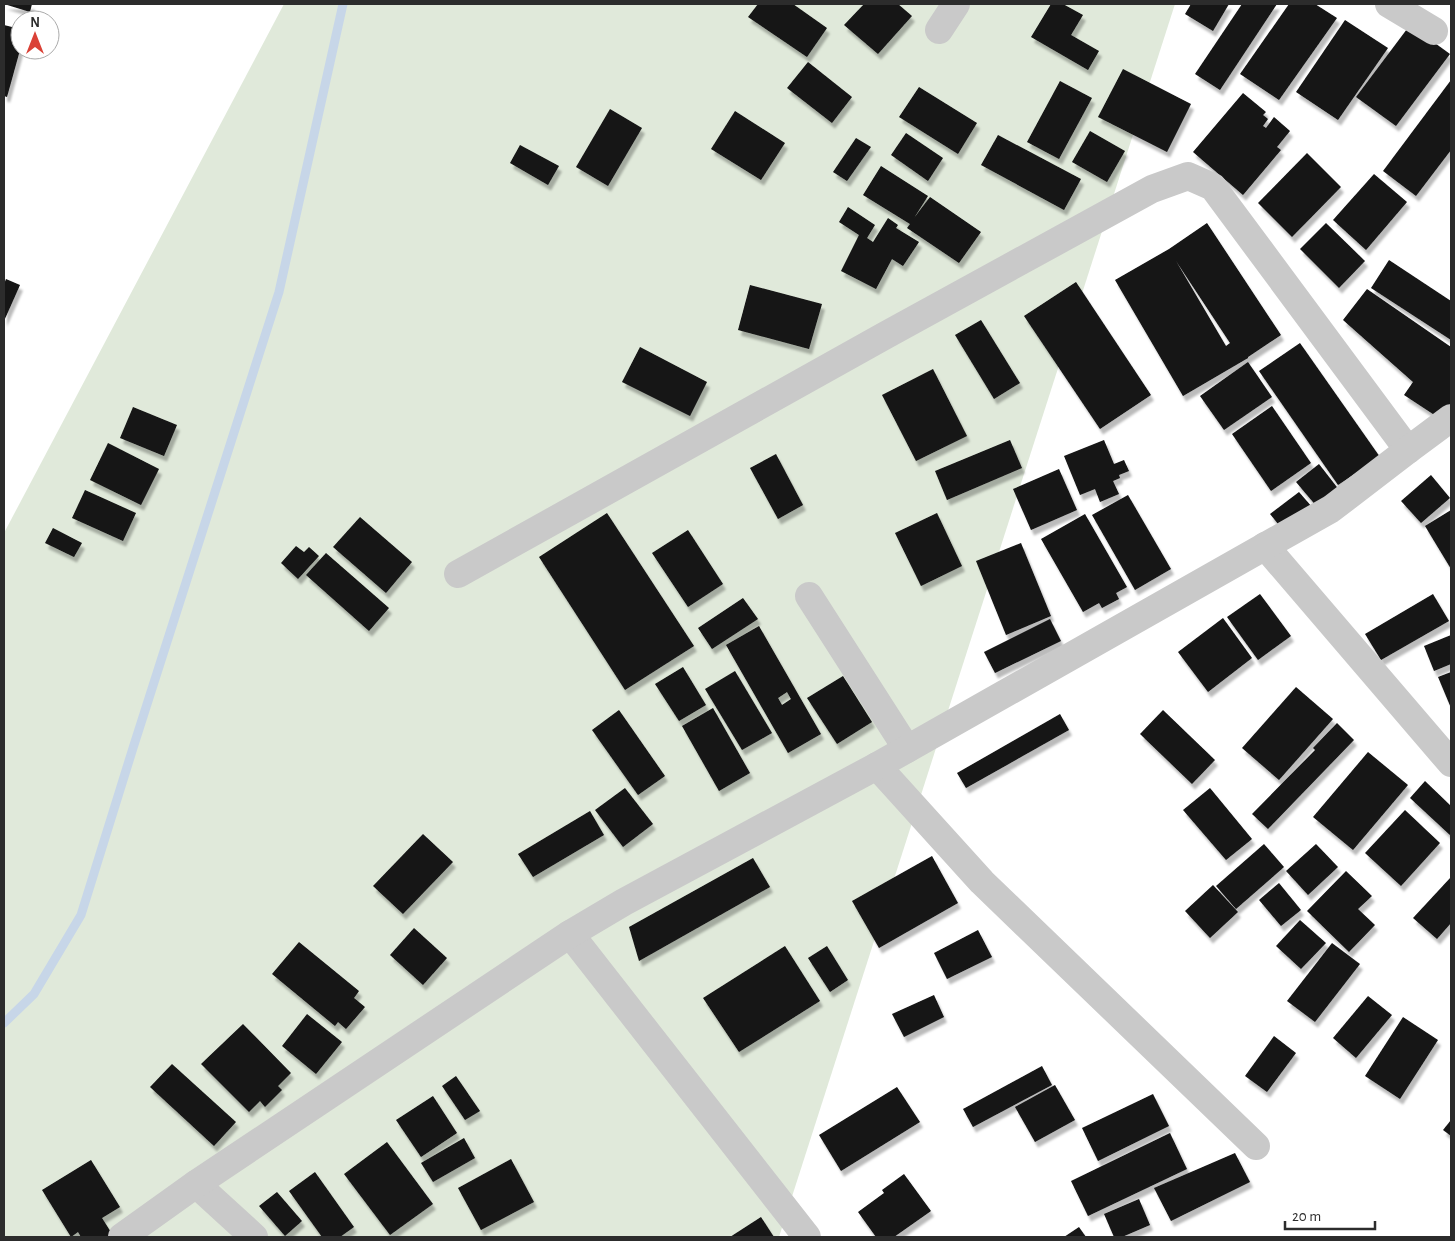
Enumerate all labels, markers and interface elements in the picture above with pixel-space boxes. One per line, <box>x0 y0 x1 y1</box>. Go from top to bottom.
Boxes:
north arrow <box>10 10 60 60</box>
text: N <box>30 16 40 30</box>
scale bar <box>1285 1198 1375 1230</box>
text: 20 m <box>1292 1209 1321 1224</box>

